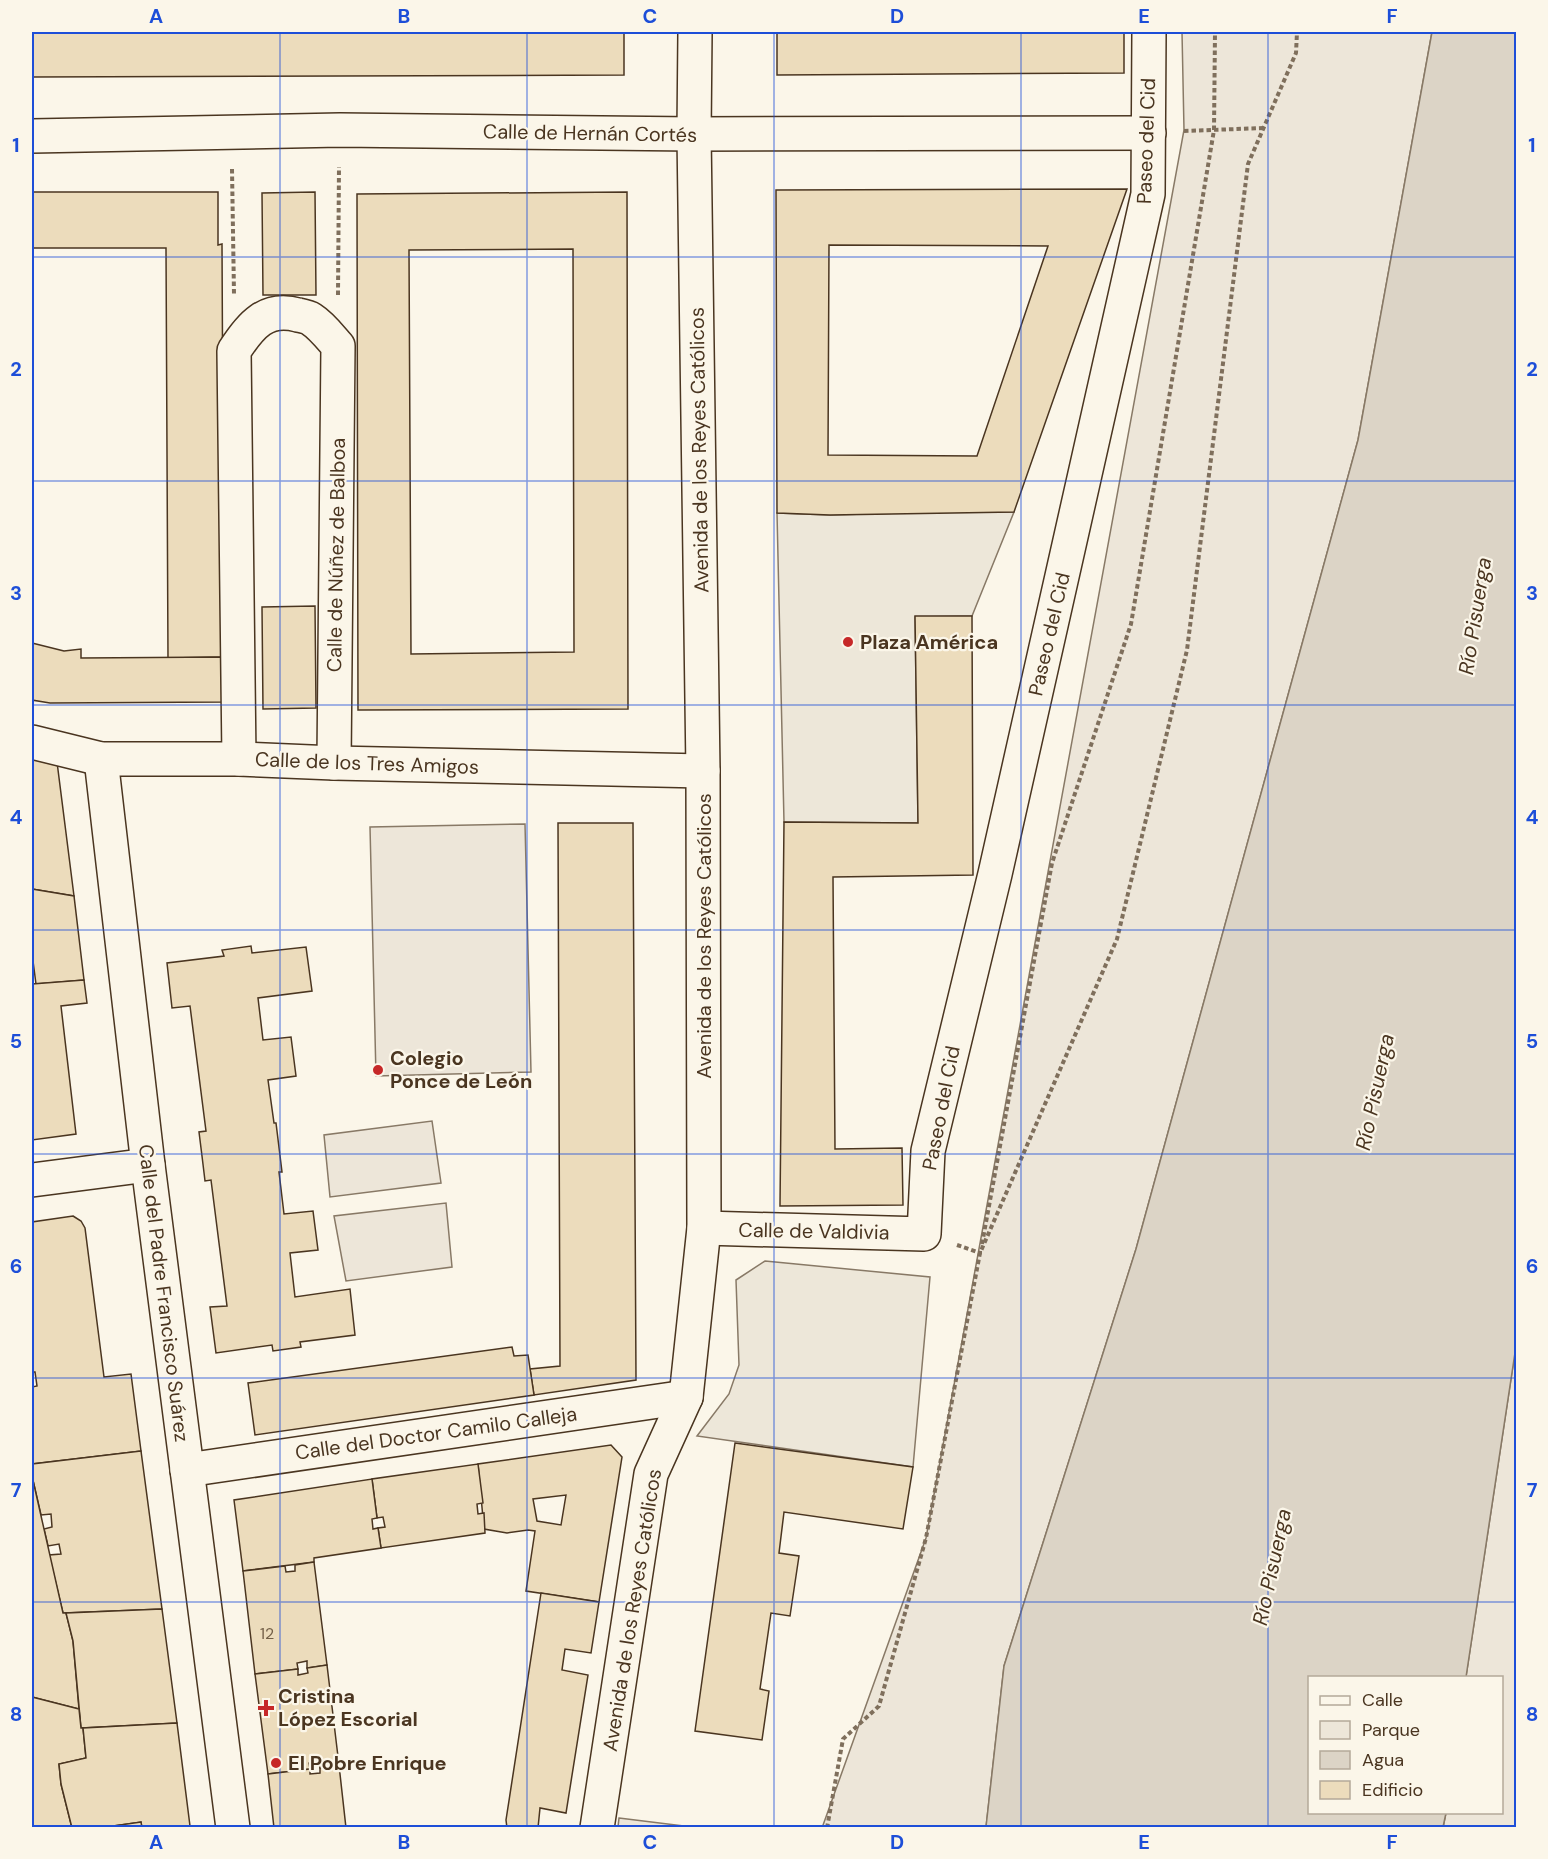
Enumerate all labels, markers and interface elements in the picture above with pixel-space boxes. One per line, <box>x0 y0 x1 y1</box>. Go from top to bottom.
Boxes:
text: A <box>149 3 163 29</box>
text: B <box>398 3 410 29</box>
text: C <box>643 3 657 29</box>
text: D <box>890 3 904 29</box>
text: E <box>1138 3 1150 29</box>
text: F <box>1386 3 1398 29</box>
street label: Paseo del Cid <box>1131 78 1161 204</box>
street label: Calle de Hernán Cortés <box>483 118 697 148</box>
text: 1 <box>12 132 20 158</box>
text: 1 <box>1528 132 1536 158</box>
street label: Avenida de los Reyes Católicos <box>684 307 714 593</box>
text: 2 <box>10 356 22 382</box>
text: 2 <box>1526 356 1538 382</box>
street label: Calle de Núñez de Balboa <box>321 438 351 672</box>
water label: Río Pisuerga <box>1452 555 1498 677</box>
street label: Paseo del Cid <box>1022 570 1076 698</box>
text: 3 <box>10 580 22 606</box>
text: 3 <box>1526 580 1538 606</box>
place label: Plaza América <box>860 629 998 655</box>
marker: Plaza América <box>841 635 855 649</box>
street label: Calle de los Tres Amigos <box>255 746 479 780</box>
street label: Avenida de los Reyes Católicos <box>691 793 717 1079</box>
text: 4 <box>10 804 23 830</box>
text: 4 <box>1526 804 1539 830</box>
text: 5 <box>10 1028 22 1054</box>
text: 5 <box>1526 1028 1538 1054</box>
water label: Río Pisuerga <box>1349 1031 1401 1153</box>
street label: Paseo del Cid <box>916 1044 966 1172</box>
place label: Colegio Ponce de León <box>390 1045 532 1094</box>
marker: Colegio Ponce de León <box>371 1063 385 1077</box>
street label: Calle del Padre Francisco Suárez <box>133 1143 195 1443</box>
street label: Calle de Valdivia <box>738 1217 890 1245</box>
text: 6 <box>10 1253 22 1279</box>
text: 6 <box>1526 1253 1538 1279</box>
street label: Calle del Doctor Camilo Calleja <box>294 1400 578 1466</box>
street label: Avenida de los Reyes Católicos <box>597 1467 667 1753</box>
text: 7 <box>11 1477 22 1503</box>
text: 7 <box>1527 1477 1538 1503</box>
water label: Río Pisuerga <box>1246 1506 1298 1628</box>
house number: 12 <box>260 1623 274 1644</box>
legend <box>1308 1676 1503 1814</box>
place label: Cristina López Escorial <box>278 1683 418 1732</box>
text: Calle <box>1362 1688 1403 1712</box>
text: 8 <box>10 1701 22 1727</box>
marker: Cristina López Escorial <box>259 1701 273 1715</box>
text: 8 <box>1526 1701 1538 1727</box>
text: Parque <box>1362 1718 1420 1742</box>
text: Agua <box>1362 1748 1404 1772</box>
place label: El Pobre Enrique <box>288 1750 447 1776</box>
marker: El Pobre Enrique <box>269 1756 283 1770</box>
text: Edificio <box>1362 1778 1423 1802</box>
text: A <box>149 1829 163 1855</box>
text: B <box>398 1829 410 1855</box>
text: C <box>643 1829 657 1855</box>
text: D <box>890 1829 904 1855</box>
text: E <box>1138 1829 1150 1855</box>
text: F <box>1386 1829 1398 1855</box>

